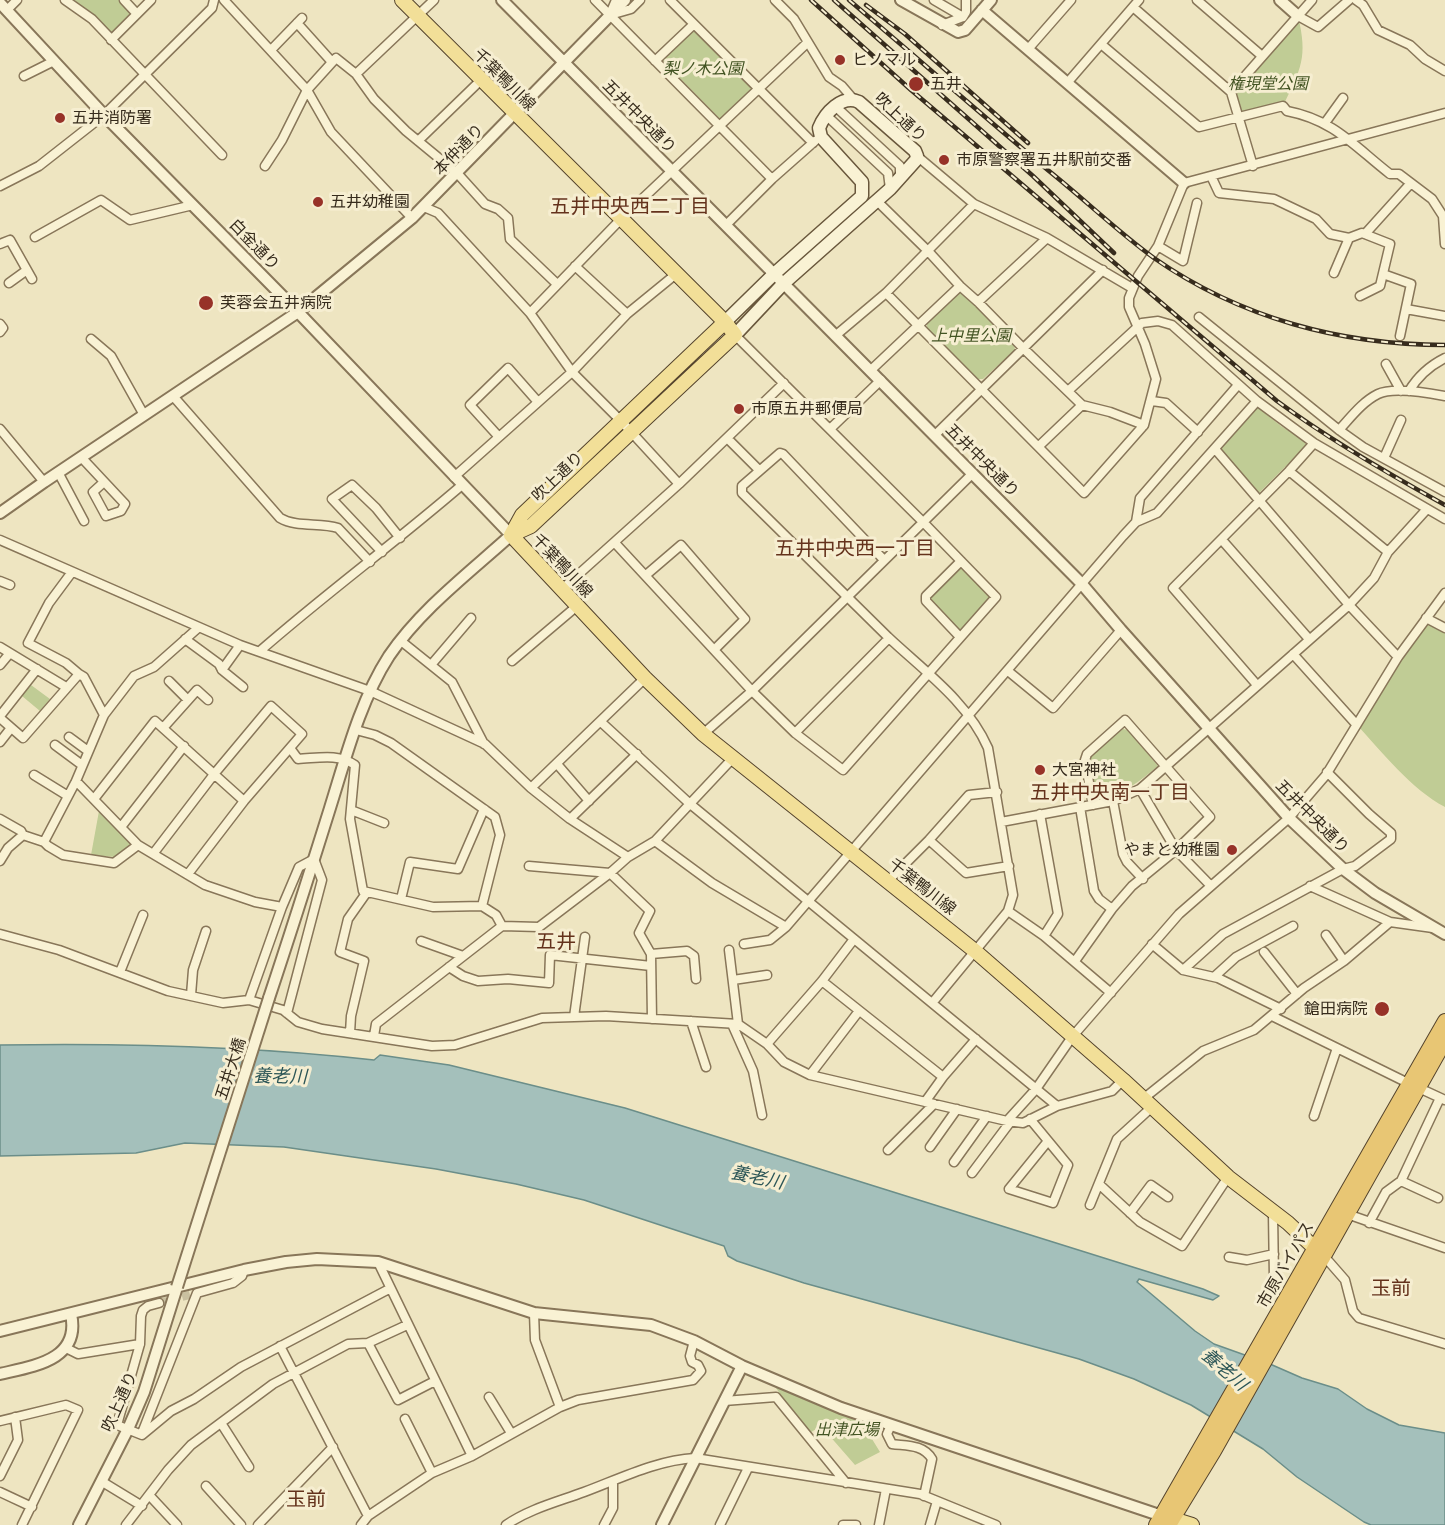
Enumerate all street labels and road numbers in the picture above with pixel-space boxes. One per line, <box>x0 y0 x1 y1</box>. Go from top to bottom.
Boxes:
street label: 千葉鴨川線 <box>469 45 539 115</box>
street label: 五井中央通り <box>598 76 680 158</box>
street label: 吹上通り <box>870 89 930 147</box>
street label: 本仲通り <box>430 120 488 180</box>
street label: 白金通り <box>225 215 283 275</box>
street label: 五井中央通り <box>941 420 1023 502</box>
street label: 吹上通り <box>528 448 588 506</box>
street label: 千葉鴨川線 <box>528 530 596 602</box>
street label: 五井中央通り <box>1271 776 1353 858</box>
street label: 千葉鴨川線 <box>885 855 959 919</box>
street label: 五井大橋 <box>212 1036 250 1102</box>
street label: 市原バイパス <box>1254 1219 1318 1311</box>
street label: 吹上通り <box>98 1369 142 1435</box>

